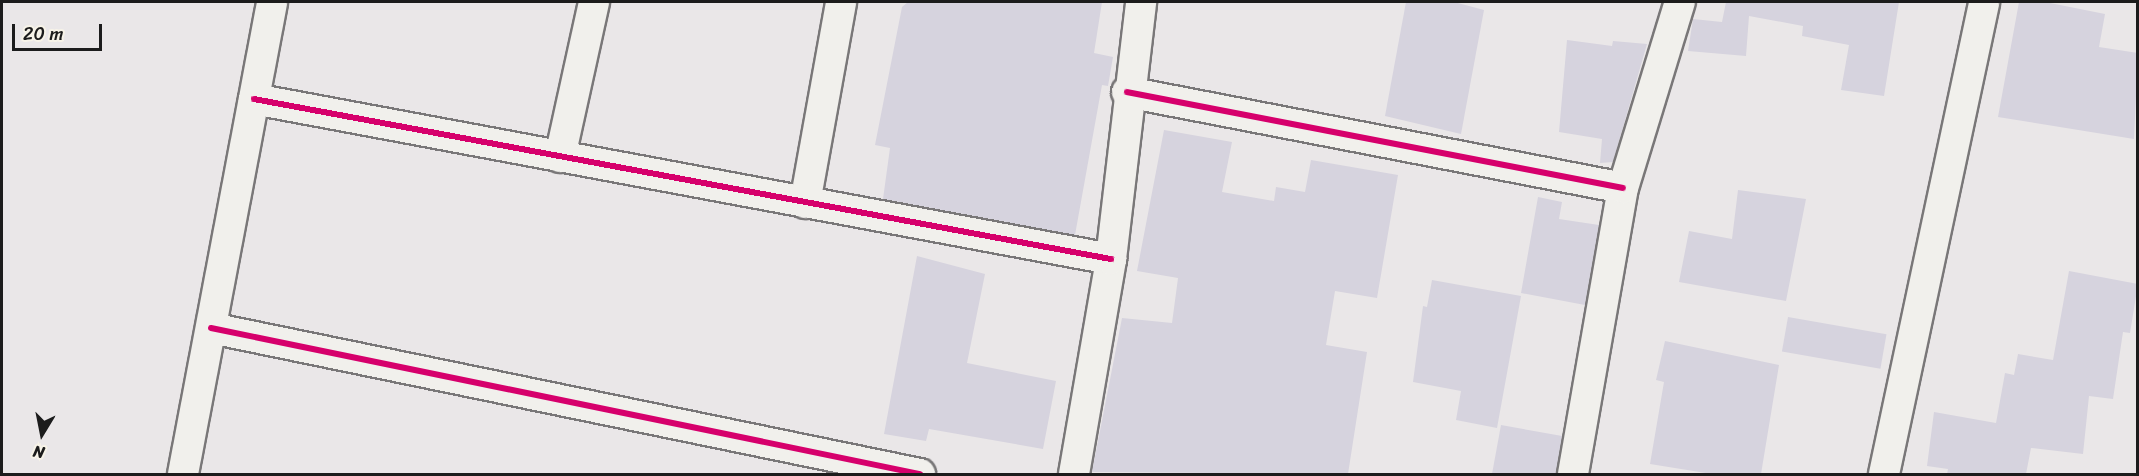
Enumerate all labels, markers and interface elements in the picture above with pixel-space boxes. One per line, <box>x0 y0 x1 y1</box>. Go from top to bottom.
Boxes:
scale bar <box>15 12 105 50</box>
text: 20 m <box>23 18 63 50</box>
north arrow <box>12 404 72 464</box>
text: N <box>31 437 47 467</box>

